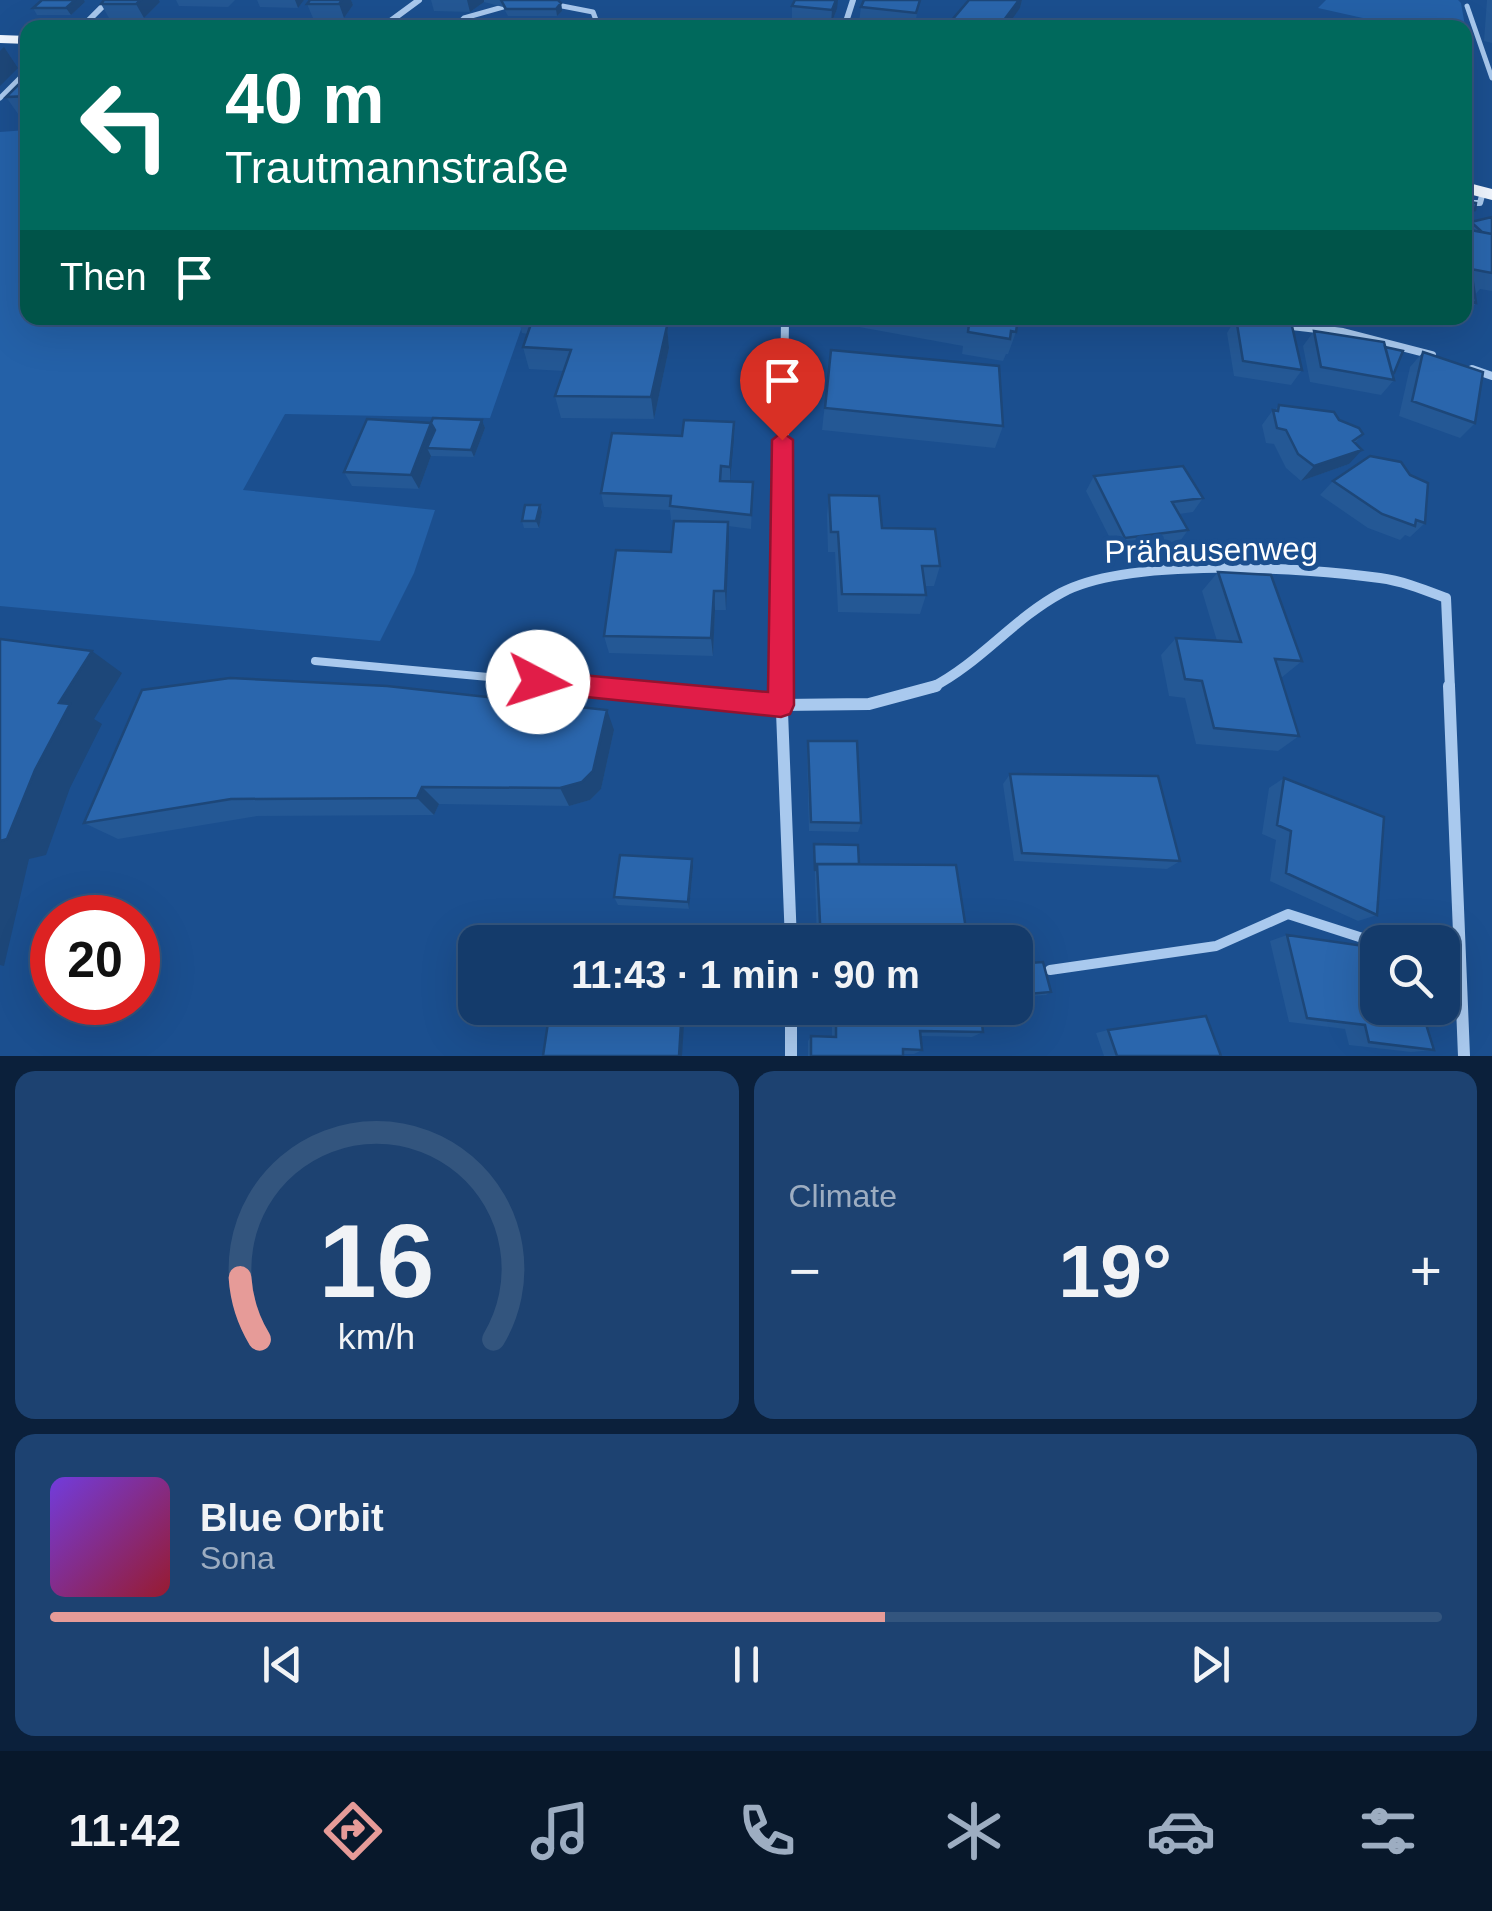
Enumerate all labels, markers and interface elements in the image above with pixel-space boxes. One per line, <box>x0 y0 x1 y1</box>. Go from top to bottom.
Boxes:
icon: left <box>60 60 190 190</box>
text: 40 m <box>225 60 385 138</box>
text: Trautmannstraße <box>225 142 568 193</box>
icon: arrive <box>167 250 222 305</box>
text: Then <box>60 256 147 298</box>
pin <box>740 338 825 441</box>
icon: arrive <box>755 353 810 408</box>
street label: Prähausenweg <box>1104 530 1318 570</box>
position arrow <box>486 630 590 734</box>
speed limit sign: 20 <box>30 895 160 1025</box>
map controls <box>1360 925 1460 1025</box>
button: search <box>1360 925 1460 1025</box>
text: 11:43 · 1 min · 90 m <box>571 954 920 996</box>
text: Climate <box>789 1178 897 1214</box>
text: 16 <box>319 1203 435 1319</box>
text: 19° <box>1059 1229 1172 1313</box>
text: − <box>789 1240 821 1302</box>
text: + <box>1410 1240 1442 1302</box>
text: km/h <box>338 1317 415 1357</box>
text: Blue Orbit <box>200 1497 384 1539</box>
text: Sona <box>200 1540 275 1576</box>
icon: previous <box>255 1637 310 1692</box>
icon: pause <box>719 1637 774 1692</box>
icon: next <box>1183 1637 1238 1692</box>
icon: directions <box>318 1796 388 1866</box>
icon: music <box>525 1796 595 1866</box>
icon: phone <box>732 1796 802 1866</box>
icon: climate <box>939 1796 1009 1866</box>
icon: car <box>1146 1796 1216 1866</box>
icon: filters <box>1353 1796 1423 1866</box>
text: 11:42 <box>69 1805 181 1856</box>

